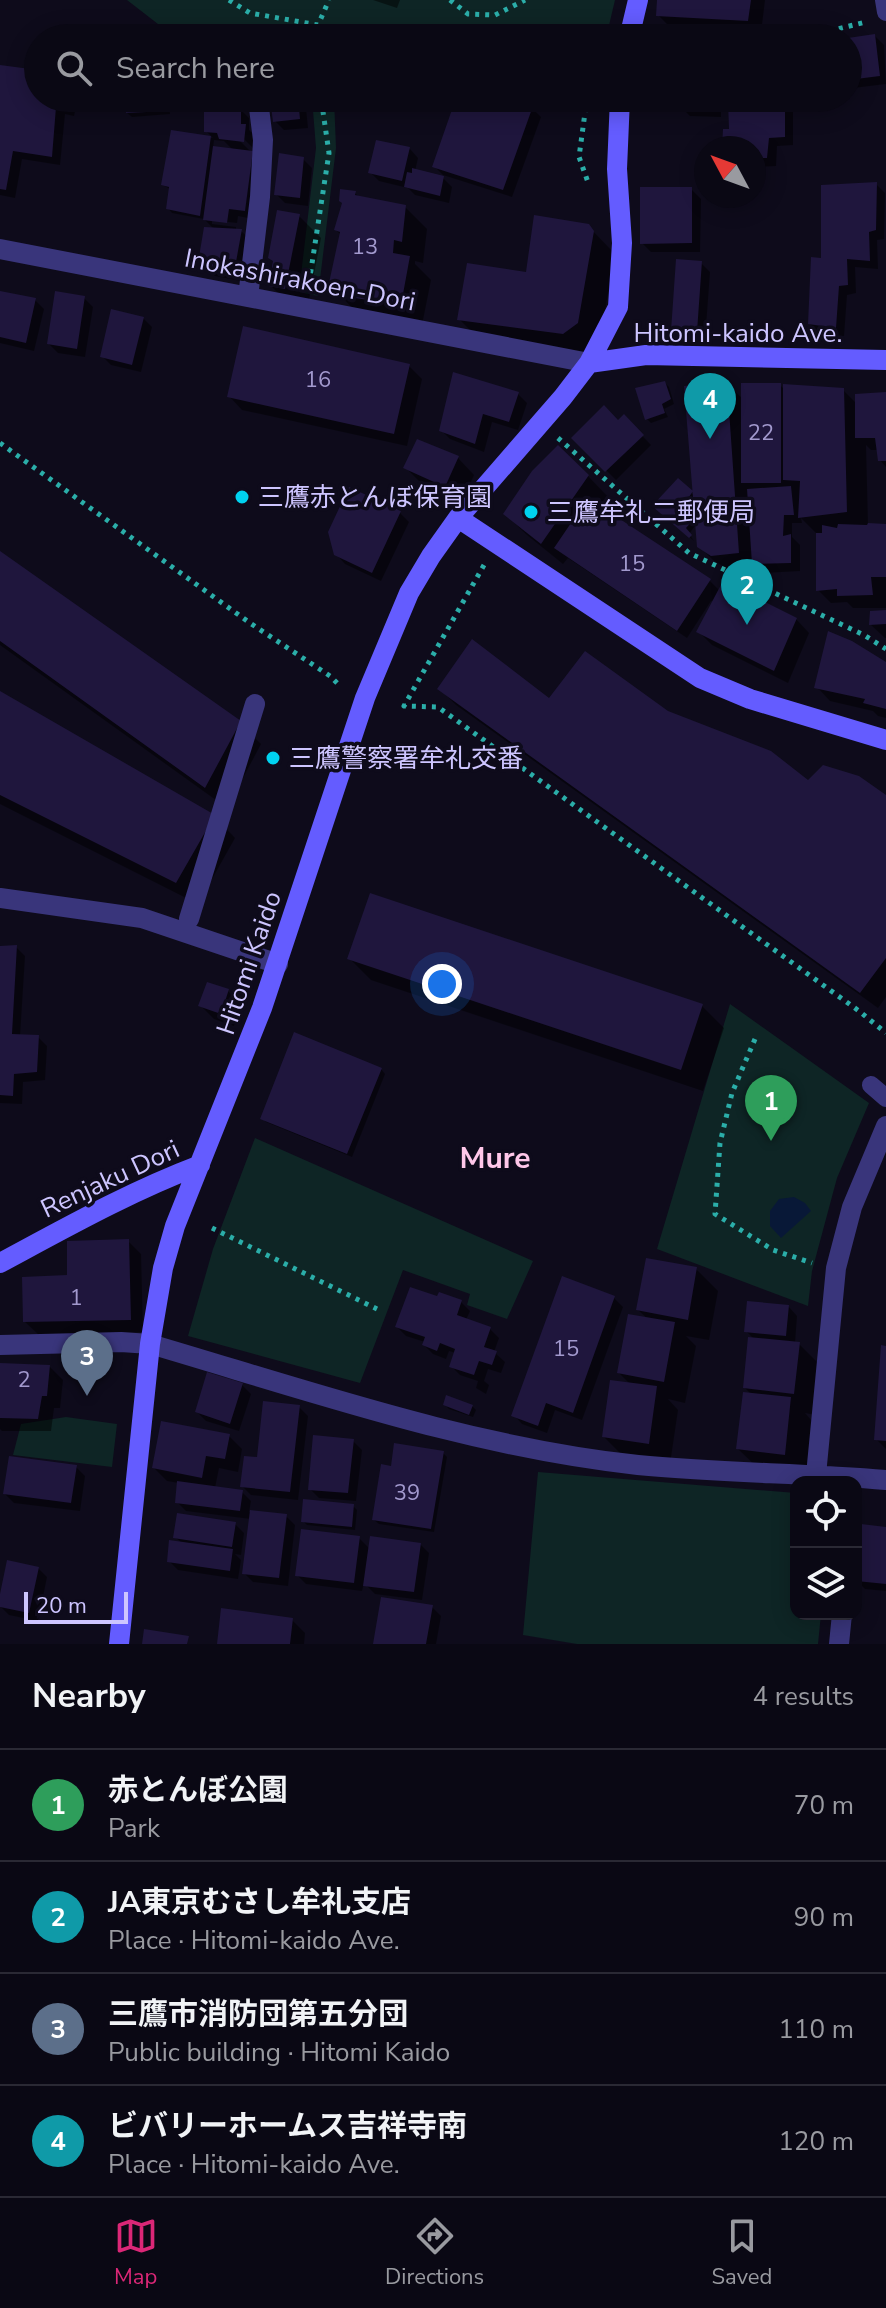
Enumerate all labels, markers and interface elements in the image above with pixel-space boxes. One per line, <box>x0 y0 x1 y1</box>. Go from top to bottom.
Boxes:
search box <box>24 24 862 112</box>
icon: search <box>52 46 96 90</box>
text: Search here <box>116 48 275 89</box>
north arrow <box>694 136 766 208</box>
house number: 13 <box>352 232 378 262</box>
street label: Inokashirakoen-Dori <box>181 240 419 320</box>
street label: Hitomi-kaido Ave. <box>634 316 842 351</box>
house number: 16 <box>305 365 331 395</box>
pin: 4 <box>684 373 736 439</box>
house number: 22 <box>748 418 774 448</box>
place label: 三鷹赤とんぼ保育園 <box>258 480 492 515</box>
marker: 三鷹赤とんぼ保育園 <box>233 488 251 506</box>
place label: 三鷹牟礼二郵便局 <box>547 495 755 530</box>
marker: 三鷹牟礼二郵便局 <box>522 503 540 521</box>
house number: 15 <box>619 549 645 579</box>
pin: 2 <box>721 559 773 625</box>
place label: 三鷹警察署牟礼交番 <box>289 741 523 776</box>
marker: 三鷹警察署牟礼交番 <box>264 749 282 767</box>
street label: Hitomi Kaido <box>208 886 290 1040</box>
your location <box>422 964 462 1004</box>
pin: 1 <box>745 1075 797 1141</box>
street label: Renjaku Dori <box>35 1132 185 1226</box>
district label: Mure <box>459 1138 531 1179</box>
house number: 1 <box>69 1283 83 1313</box>
pin: 3 <box>61 1330 113 1396</box>
house number: 15 <box>553 1334 579 1364</box>
house number: 2 <box>17 1365 31 1395</box>
map controls <box>790 1476 862 1620</box>
button: locate <box>790 1476 862 1548</box>
house number: 39 <box>394 1478 420 1508</box>
button: layers <box>790 1548 862 1620</box>
scale bar <box>24 1588 128 1624</box>
text: 20 m <box>36 1591 87 1621</box>
text: Nearby <box>32 1673 146 1719</box>
text: 4 results <box>753 1679 854 1714</box>
text: 赤とんぼ公園 <box>108 1770 288 1811</box>
text: 1 <box>50 1788 66 1823</box>
text: 70 m <box>794 1788 854 1823</box>
text: Park <box>108 1811 160 1846</box>
text: JA東京むさし牟礼支店 <box>108 1882 411 1923</box>
text: 2 <box>50 1900 66 1935</box>
text: 90 m <box>794 1900 854 1935</box>
text: Place · Hitomi-kaido Ave. <box>108 1923 400 1958</box>
text: 三鷹市消防団第五分団 <box>108 1994 408 2035</box>
text: 3 <box>50 2012 66 2047</box>
text: 110 m <box>778 2012 854 2047</box>
text: Public building · Hitomi Kaido <box>108 2035 450 2070</box>
text: ビバリーホームス吉祥寺南 <box>108 2106 467 2147</box>
text: 4 <box>50 2124 66 2159</box>
text: 120 m <box>778 2124 854 2159</box>
text: Place · Hitomi-kaido Ave. <box>108 2147 400 2182</box>
tab: Map <box>114 2214 158 2292</box>
tab: Directions <box>385 2214 484 2292</box>
tab: Saved <box>712 2214 772 2292</box>

